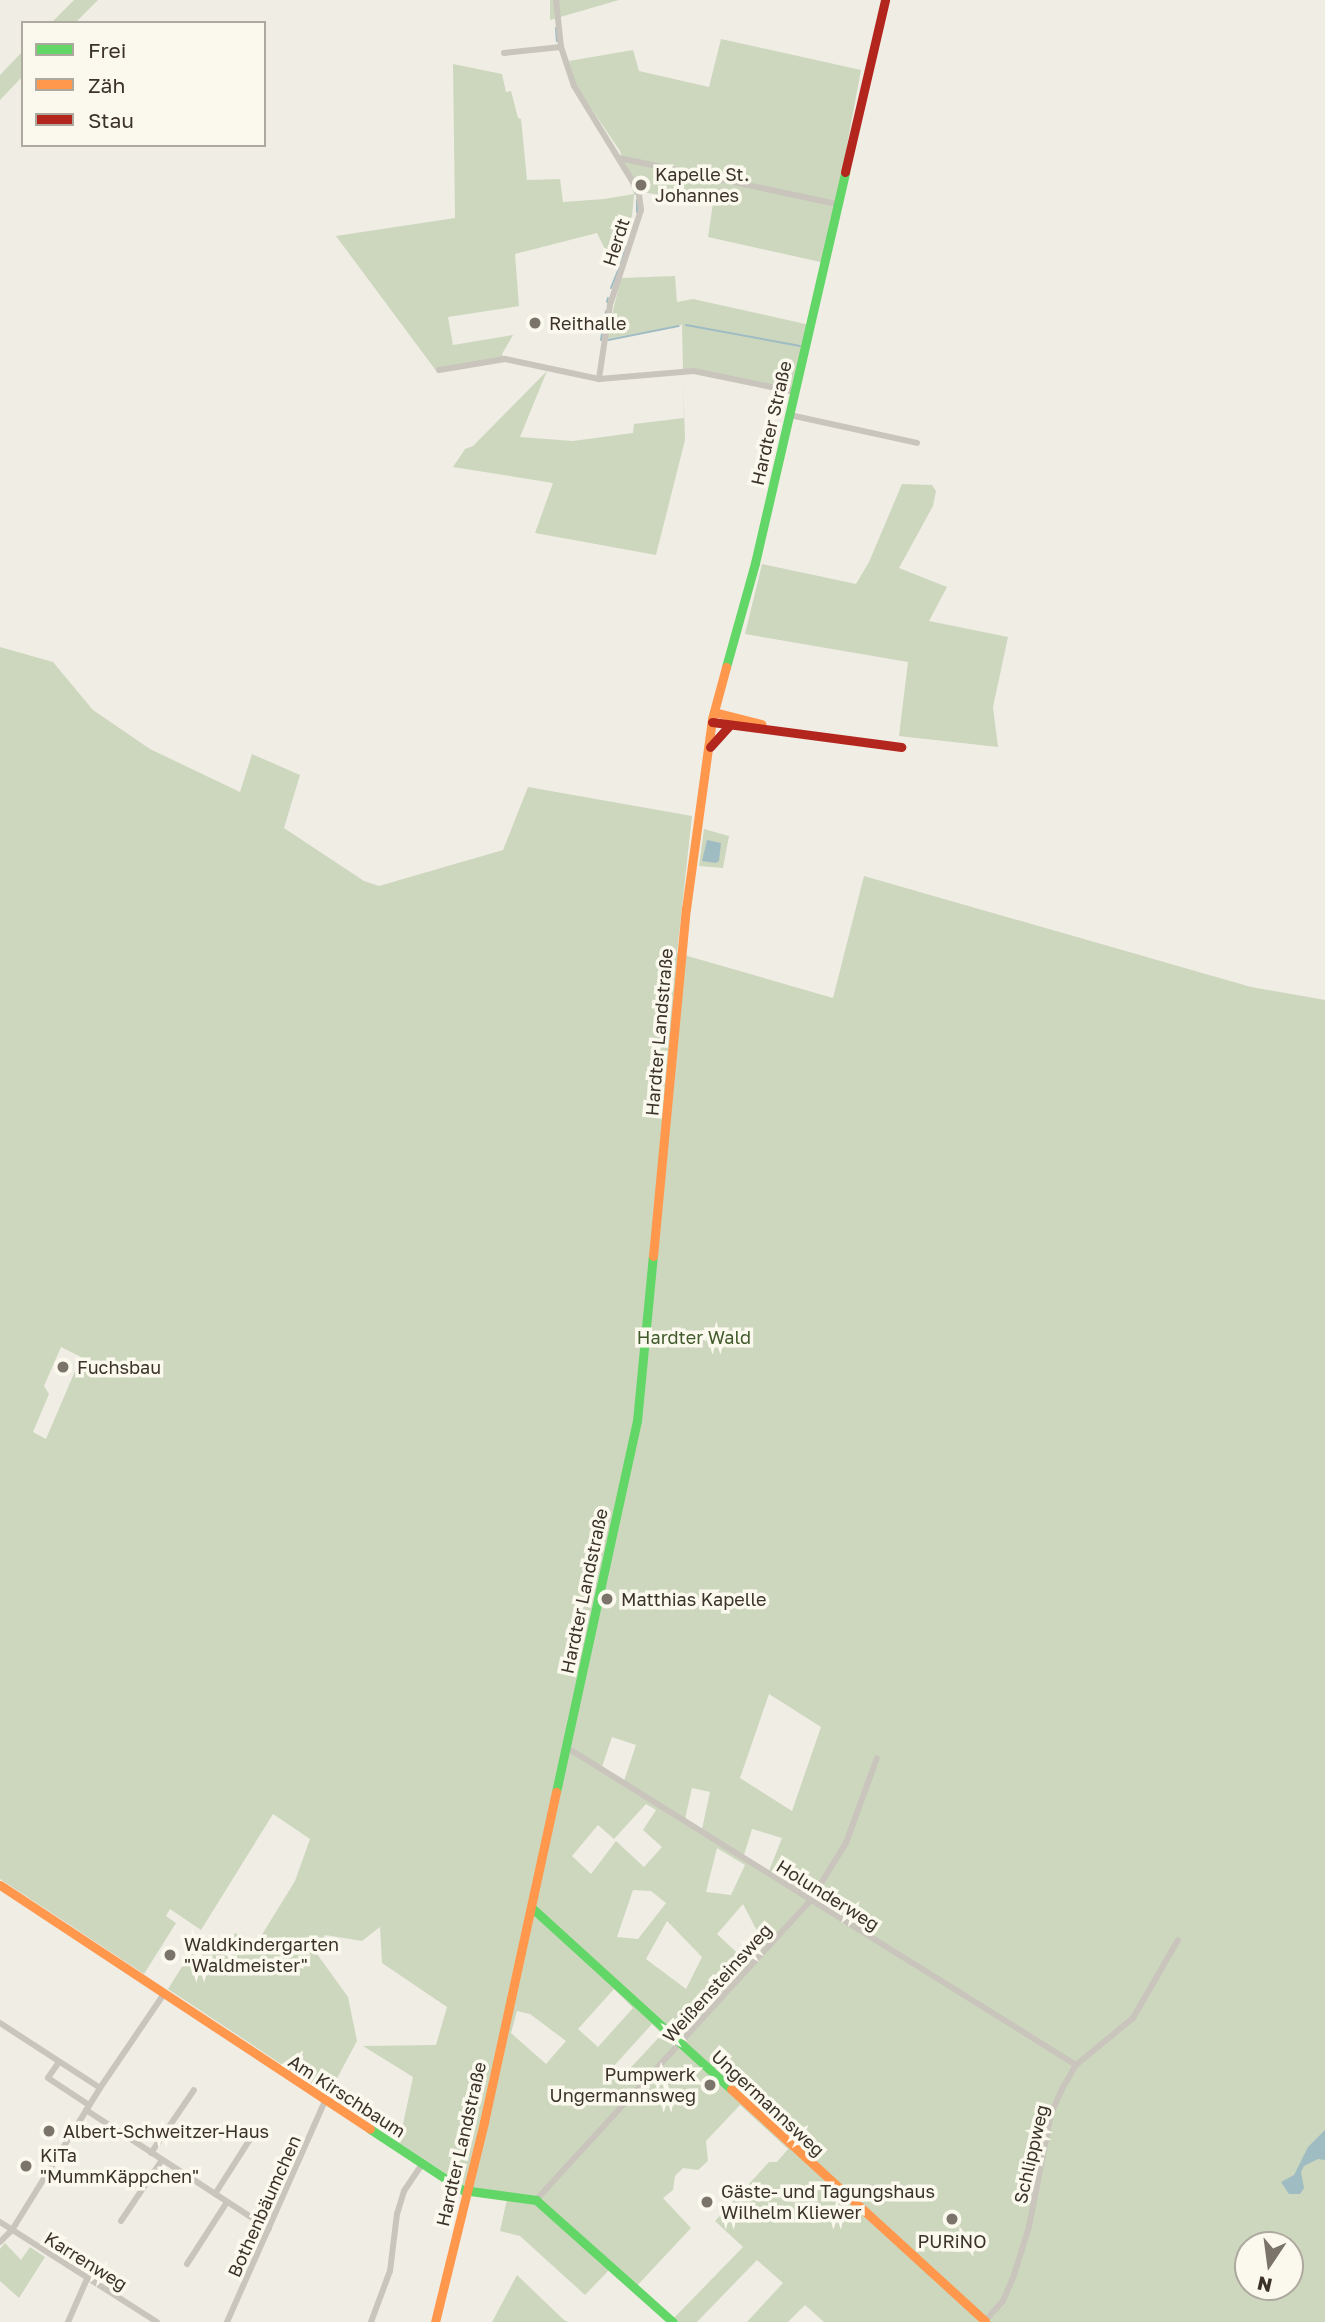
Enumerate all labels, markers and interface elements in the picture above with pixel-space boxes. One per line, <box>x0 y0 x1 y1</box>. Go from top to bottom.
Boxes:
legend <box>21 21 266 147</box>
text: Frei <box>88 37 126 63</box>
text: Zäh <box>88 72 125 98</box>
text: Stau <box>88 107 134 133</box>
place label: Kapelle St. Johannes <box>655 164 749 206</box>
marker: Kapelle St. Johannes <box>633 177 649 193</box>
street label: Herdt <box>598 215 634 269</box>
place label: Reithalle <box>549 312 627 334</box>
marker: Reithalle <box>527 315 543 331</box>
street label: Hardter Straße <box>746 359 796 487</box>
street label: Hardter Landstraße <box>641 947 677 1117</box>
park label: Hardter Wald <box>637 1326 751 1348</box>
place label: Fuchsbau <box>77 1356 161 1378</box>
marker: Fuchsbau <box>55 1359 71 1375</box>
street label: Hardter Landstraße <box>556 1506 612 1676</box>
place label: Matthias Kapelle <box>621 1588 766 1610</box>
marker: Matthias Kapelle <box>599 1591 615 1607</box>
street label: Holunderweg <box>773 1855 883 1935</box>
street label: Weißensteinsweg <box>658 1919 776 2047</box>
place label: Waldkindergarten "Waldmeister" <box>184 1934 339 1976</box>
marker: Waldkindergarten "Waldmeister" <box>162 1947 178 1963</box>
street label: Ungermannsweg <box>707 2045 829 2161</box>
street label: Am Kirschbaum <box>284 2050 410 2142</box>
street label: Hardter Landstraße <box>432 2060 490 2228</box>
place label: Pumpwerk Ungermannsweg <box>550 2064 696 2106</box>
marker: Pumpwerk Ungermannsweg <box>702 2077 718 2093</box>
street label: Schlippweg <box>1009 2102 1053 2206</box>
place label: Albert-Schweitzer-Haus <box>63 2120 269 2142</box>
marker: Albert-Schweitzer-Haus <box>41 2123 57 2139</box>
street label: Bothenbäumchen <box>223 2132 305 2280</box>
place label: KiTa "MummKäppchen" <box>40 2145 199 2188</box>
marker: KiTa "MummKäppchen" <box>18 2158 34 2174</box>
place label: Gäste- und Tagungshaus Wilhelm Kliewer <box>721 2181 935 2224</box>
marker: Gäste- und Tagungshaus Wilhelm Kliewer <box>699 2194 715 2210</box>
marker: PURiNO <box>944 2211 960 2227</box>
street label: Karrenweg <box>41 2227 131 2295</box>
place label: PURiNO <box>918 2230 986 2252</box>
north arrow <box>1234 2231 1304 2301</box>
text: N <box>1255 2272 1274 2298</box>

